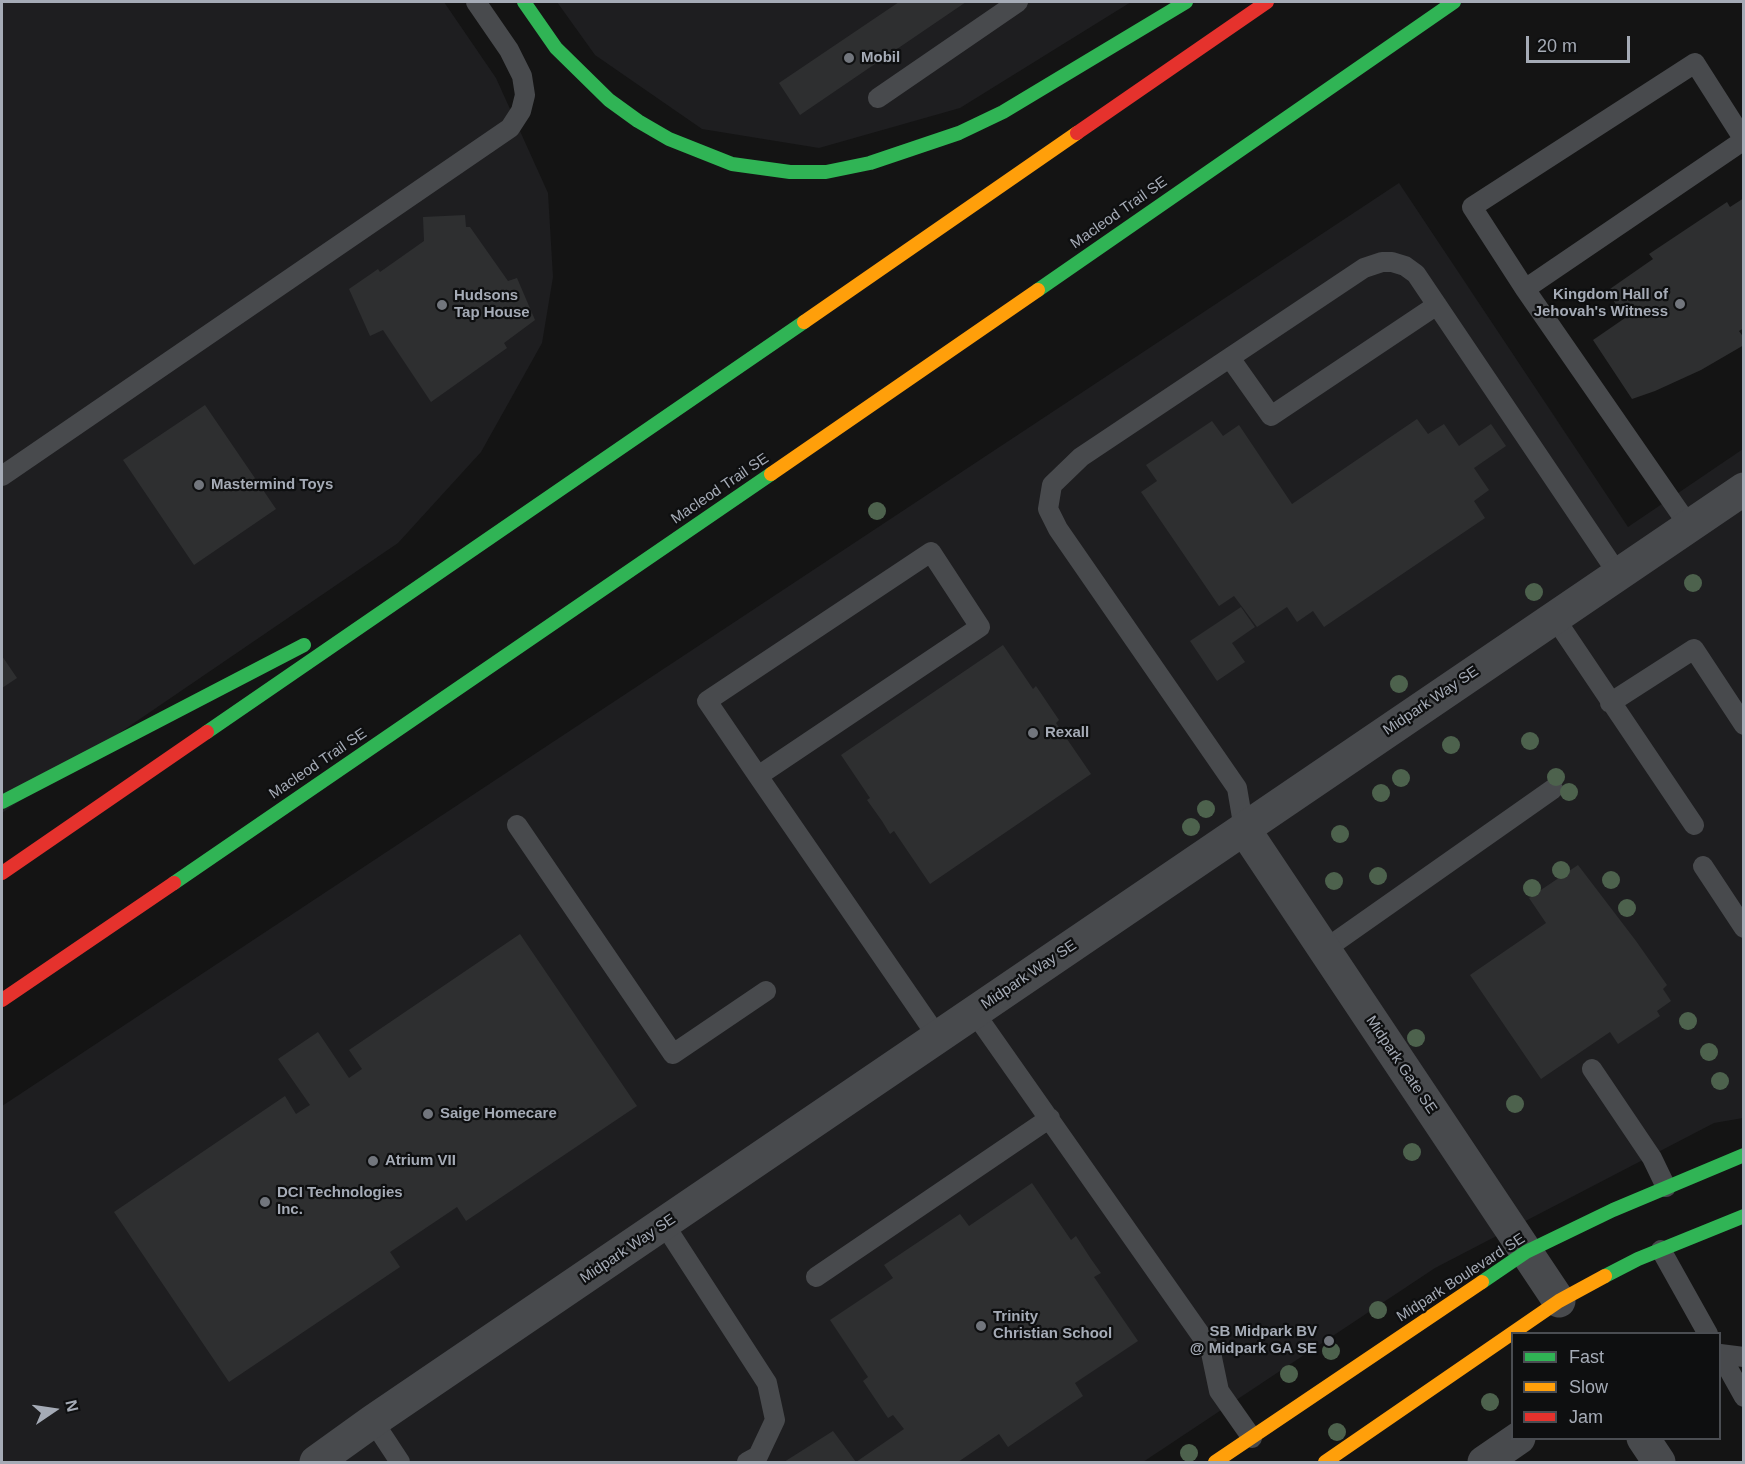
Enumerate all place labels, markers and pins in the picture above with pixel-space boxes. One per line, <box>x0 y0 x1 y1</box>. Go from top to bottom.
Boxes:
place label: Mobil <box>861 49 900 67</box>
marker: Mobil <box>842 51 856 65</box>
place label: Kingdom Hall of Jehovah's Witness <box>1534 286 1668 321</box>
place label: Hudsons Tap House <box>454 287 530 322</box>
marker: Kingdom Hall of Jehovah's Witness <box>1673 297 1687 311</box>
marker: Hudsons Tap House <box>435 298 449 312</box>
place label: Mastermind Toys <box>211 476 333 494</box>
marker: Mastermind Toys <box>192 478 206 492</box>
place label: Rexall <box>1045 724 1089 742</box>
marker: Rexall <box>1026 726 1040 740</box>
place label: Saige Homecare <box>440 1105 557 1123</box>
marker: Saige Homecare <box>421 1107 435 1121</box>
place label: Atrium VII <box>385 1152 456 1170</box>
marker: Atrium VII <box>366 1154 380 1168</box>
place label: DCI Technologies Inc. <box>277 1184 403 1219</box>
marker: DCI Technologies Inc. <box>258 1195 272 1209</box>
place label: Trinity Christian School <box>993 1308 1112 1343</box>
marker: Trinity Christian School <box>974 1319 988 1333</box>
place label: SB Midpark BV @ Midpark GA SE <box>1190 1323 1317 1358</box>
marker: SB Midpark BV @ Midpark GA SE <box>1322 1334 1336 1348</box>

